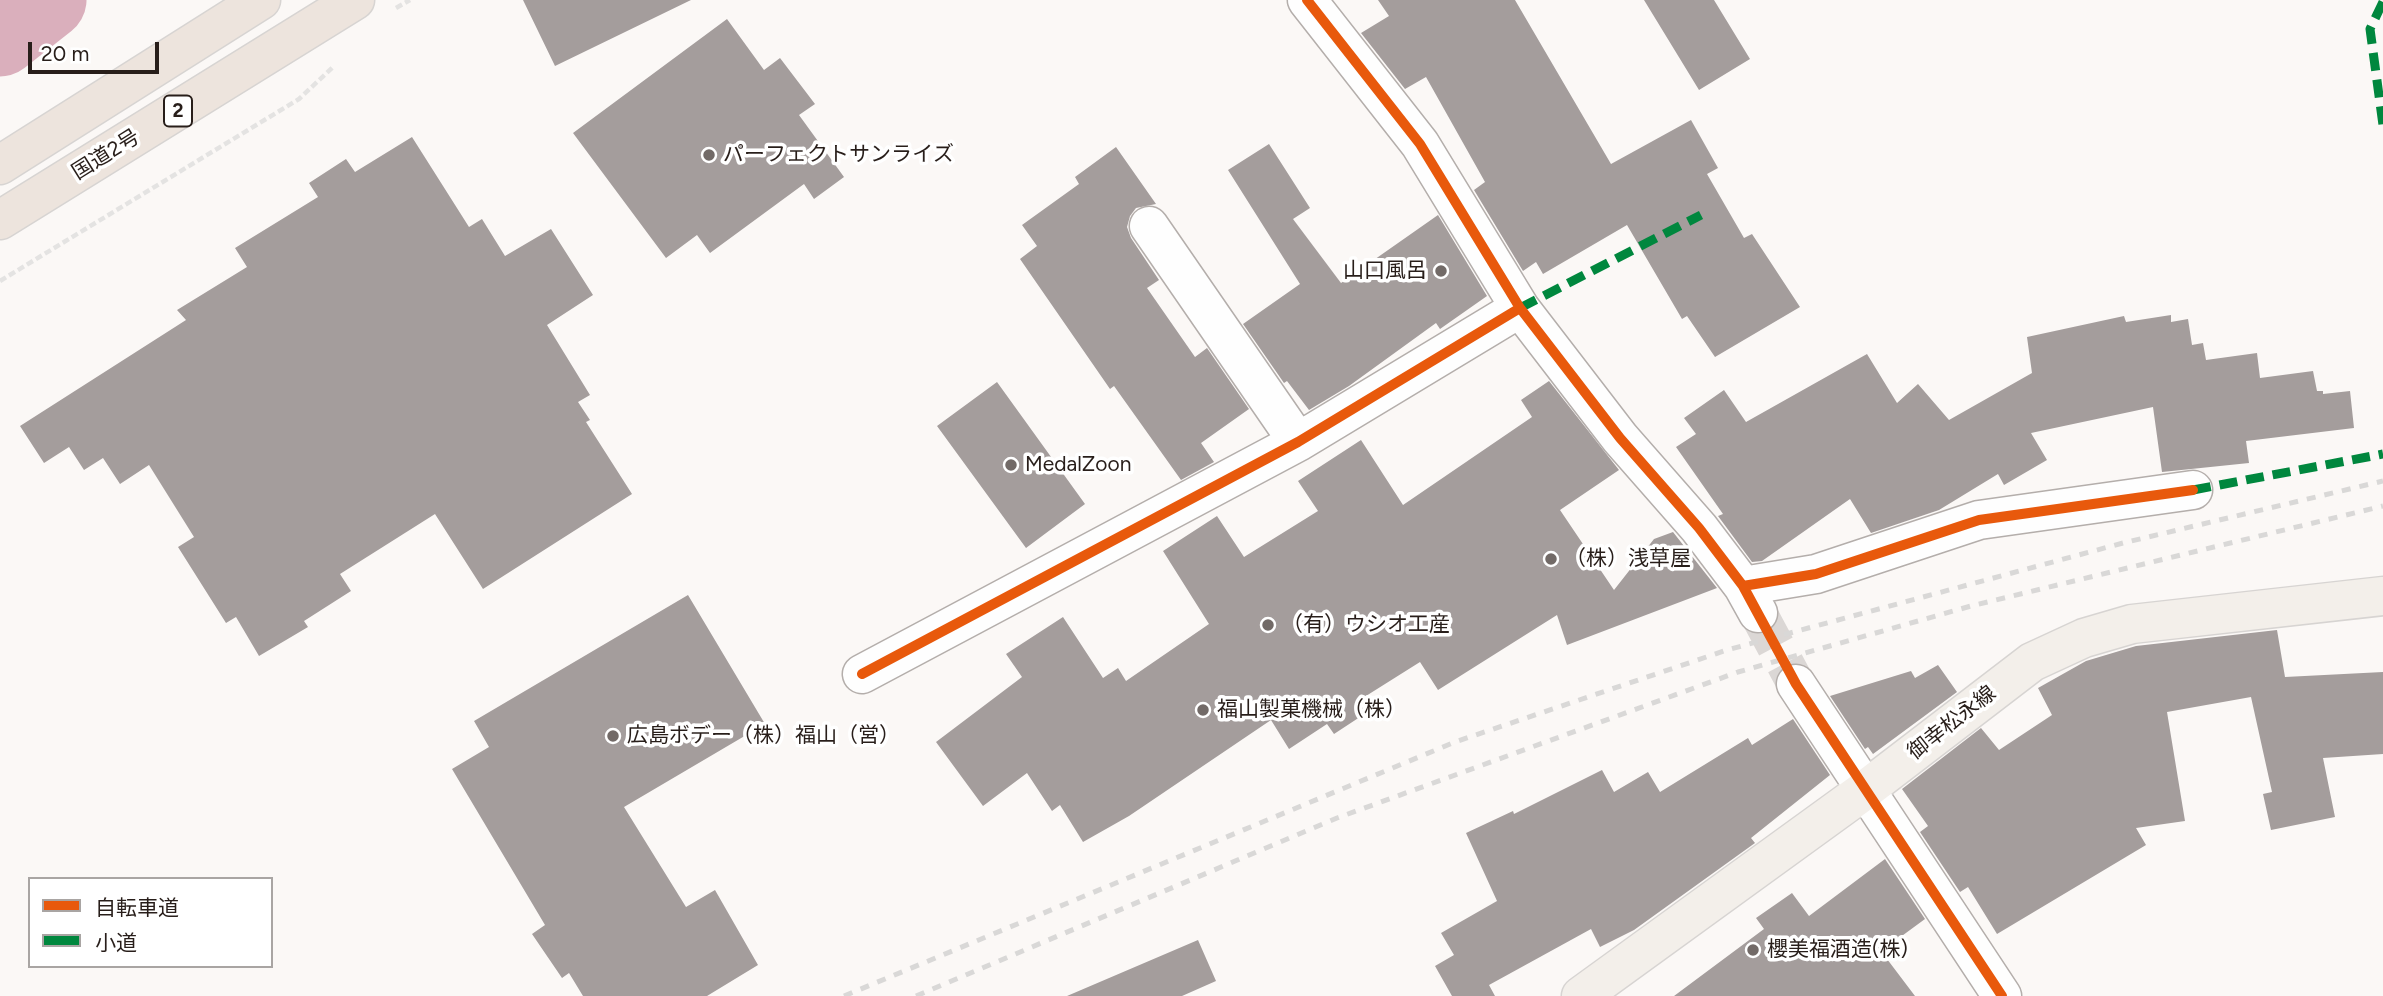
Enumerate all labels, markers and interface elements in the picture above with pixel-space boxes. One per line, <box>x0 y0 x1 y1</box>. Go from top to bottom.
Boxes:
scale bar <box>32 28 163 72</box>
text: 20 m <box>41 41 89 66</box>
road number: 2 <box>164 96 192 127</box>
street label: 国道2号 <box>68 125 144 185</box>
place label: パーフェクトサンライズ <box>723 142 954 168</box>
marker: パーフェクトサンライズ <box>701 147 717 163</box>
place label: 山口風呂 <box>1343 258 1427 284</box>
marker: 山口風呂 <box>1433 263 1449 279</box>
place label: MedalZoon <box>1025 452 1131 478</box>
marker: MedalZoon <box>1003 457 1019 473</box>
place label: （株）浅草屋 <box>1565 546 1691 572</box>
marker: （株）浅草屋 <box>1543 551 1559 567</box>
place label: （有）ウシオ工産 <box>1282 612 1450 638</box>
marker: （有）ウシオ工産 <box>1260 617 1276 633</box>
street label: 御幸松永線 <box>1903 681 2001 765</box>
place label: 福山製菓機械（株） <box>1217 697 1406 723</box>
marker: 福山製菓機械（株） <box>1195 702 1211 718</box>
place label: 広島ボデー（株）福山（営） <box>627 723 900 749</box>
marker: 広島ボデー（株）福山（営） <box>605 728 621 744</box>
legend <box>28 877 273 968</box>
text: 自転車道 <box>95 895 179 920</box>
text: 小道 <box>95 930 137 955</box>
place label: 櫻美福酒造(株) <box>1767 937 1908 963</box>
marker: 櫻美福酒造(株) <box>1745 942 1761 958</box>

